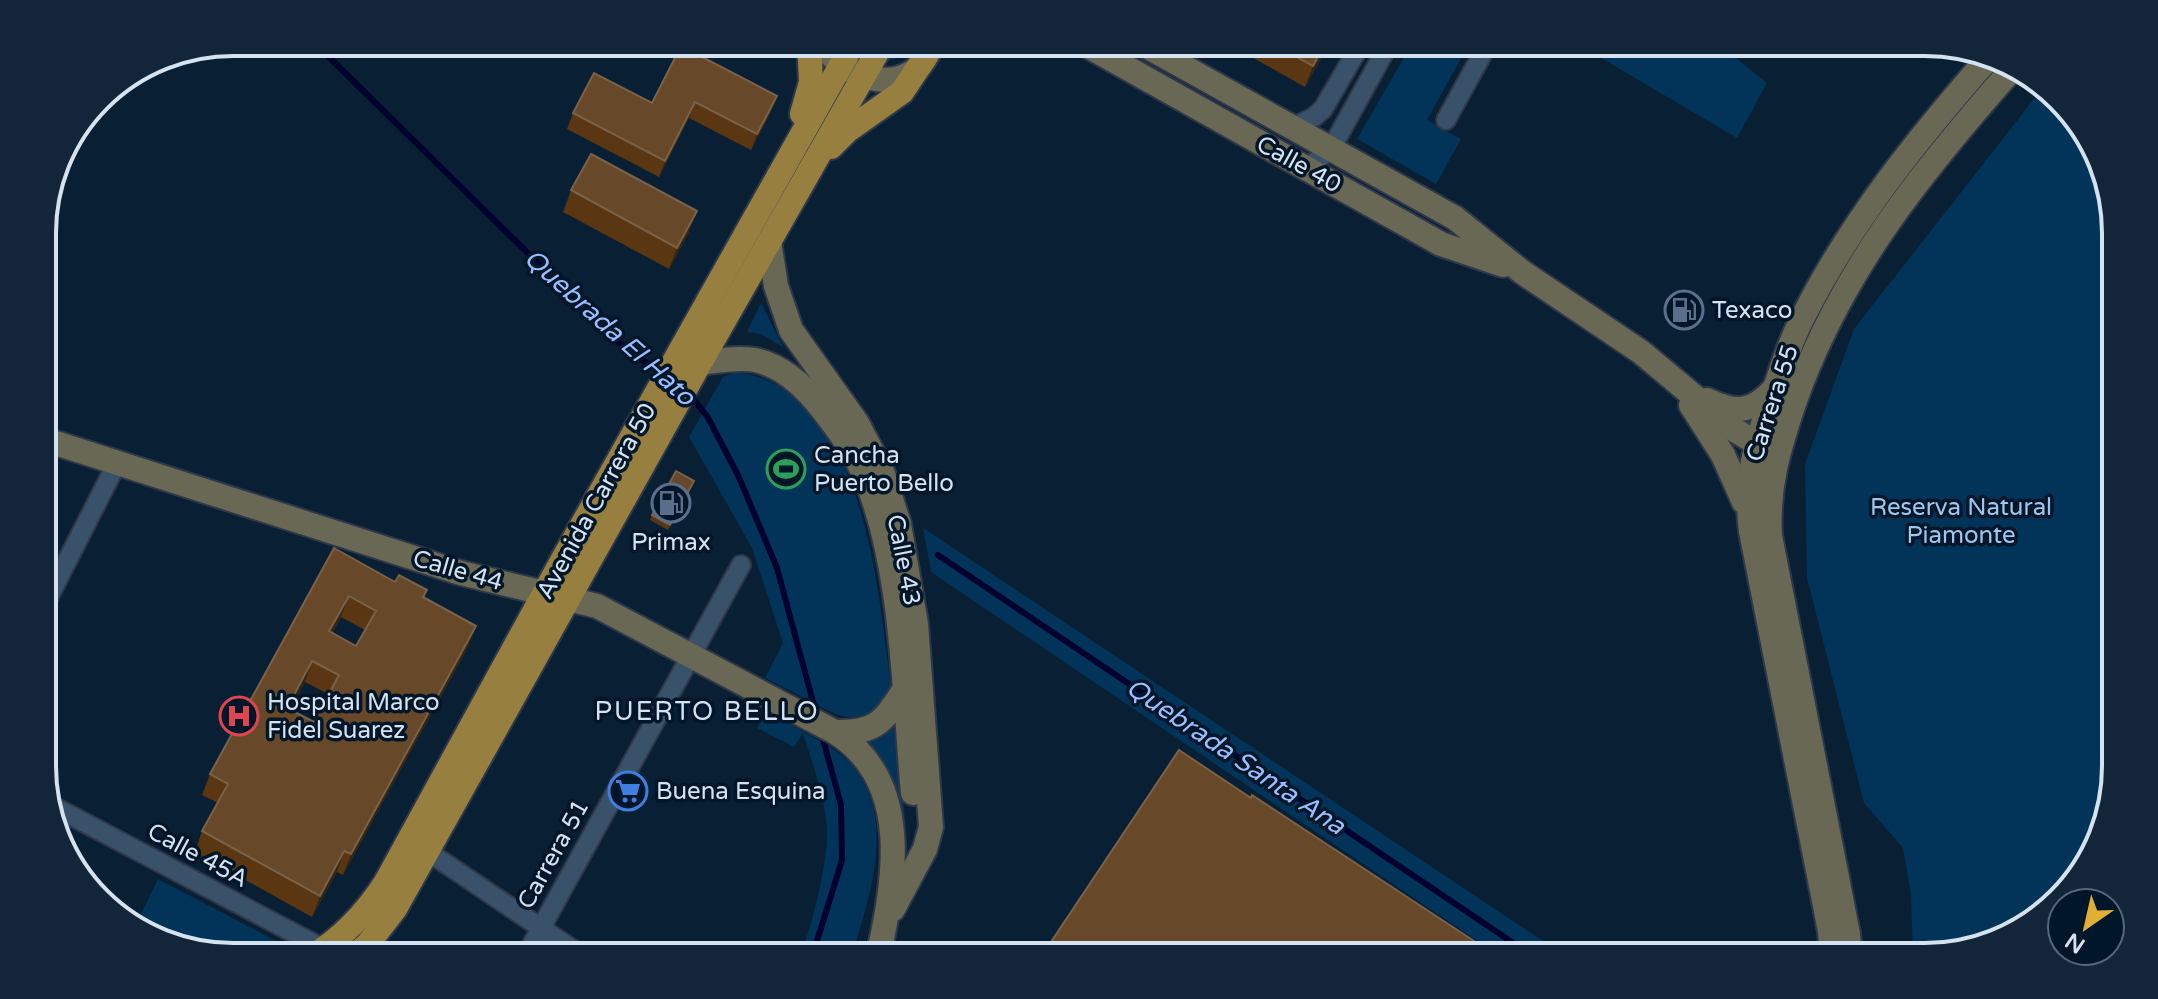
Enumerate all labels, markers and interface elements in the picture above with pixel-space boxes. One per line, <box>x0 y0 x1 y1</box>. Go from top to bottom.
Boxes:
street label: Calle 40 <box>1251 129 1346 199</box>
water label: Quebrada El Hato <box>518 242 702 413</box>
fuel station icon: Texaco <box>1663 289 1705 331</box>
place label: Texaco <box>1712 296 1792 325</box>
street label: Carrera 55 <box>1740 341 1805 465</box>
street label: Avenida Carrera 50 <box>531 398 662 604</box>
place label: Cancha Puerto Bello <box>814 441 954 498</box>
sports icon: Cancha Puerto Bello <box>765 448 807 490</box>
fuel station icon: Primax <box>650 482 692 524</box>
park label: Reserva Natural Piamonte <box>1870 493 2052 550</box>
street label: Calle 43 <box>880 512 927 608</box>
place label: Primax <box>631 528 711 557</box>
street label: Calle 44 <box>410 544 506 597</box>
water label: Quebrada Santa Ana <box>1120 672 1352 842</box>
place label: Hospital Marco Fidel Suarez <box>267 688 440 745</box>
hospital icon: Hospital Marco Fidel Suarez <box>218 695 260 737</box>
district label: PUERTO BELLO <box>594 696 820 727</box>
supermarket icon: Buena Esquina <box>607 770 649 812</box>
place label: Buena Esquina <box>656 777 826 806</box>
street label: Carrera 51 <box>511 794 595 914</box>
street label: Calle 45A <box>142 817 253 894</box>
north arrow <box>2046 887 2126 967</box>
text: N <box>2061 927 2090 958</box>

